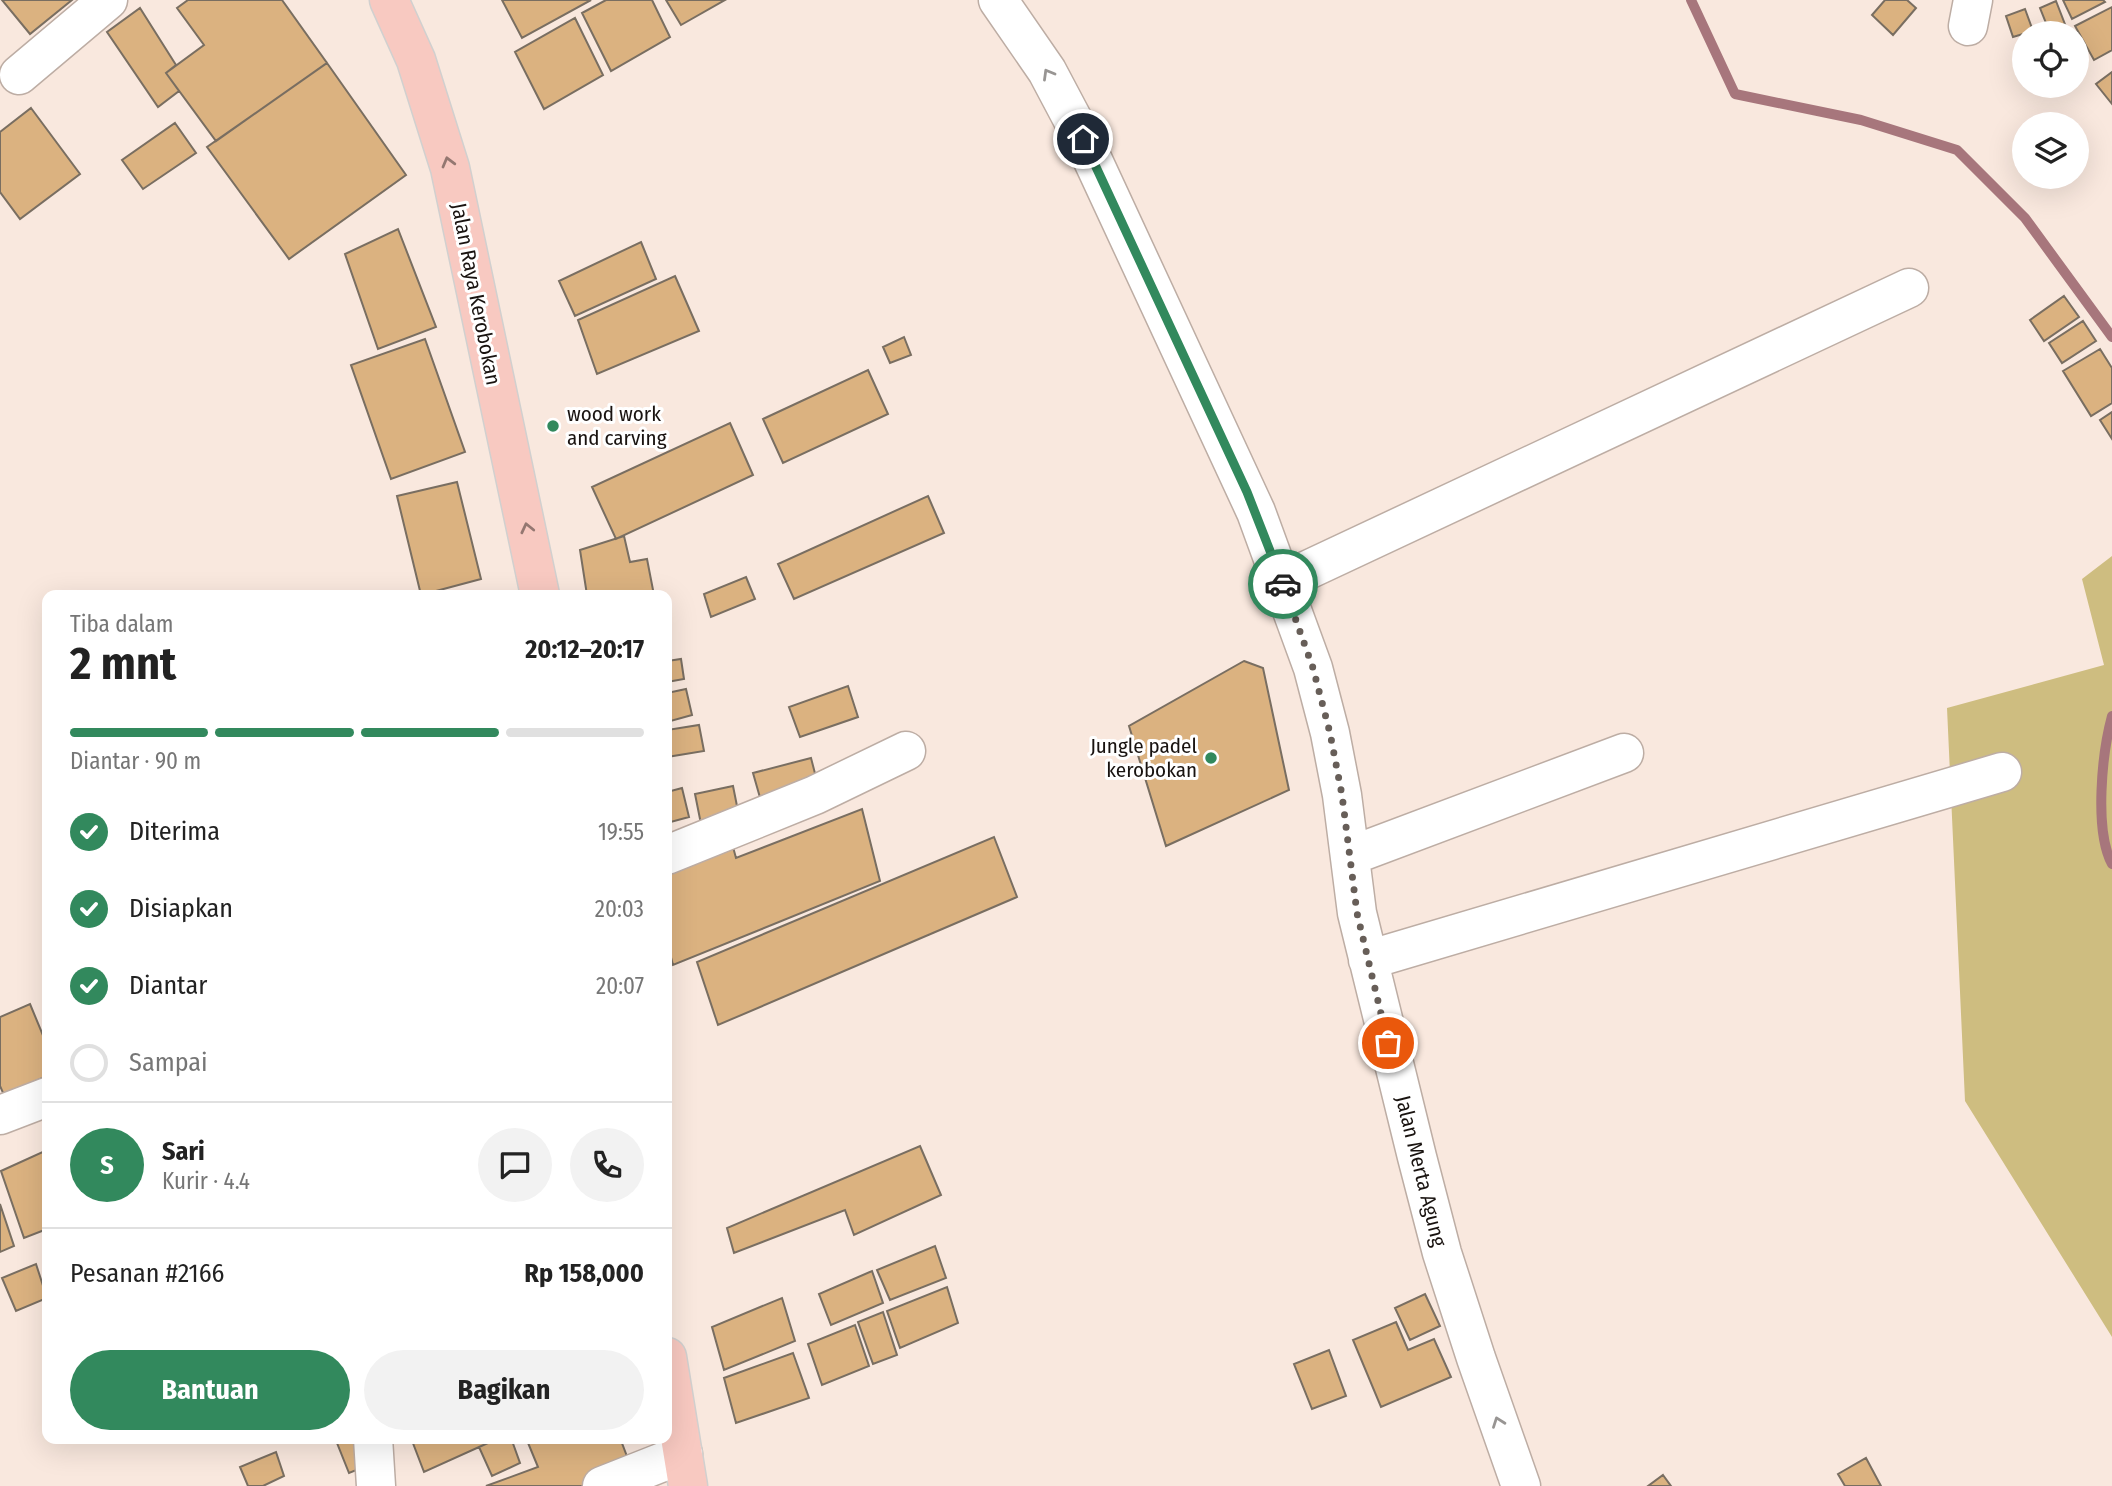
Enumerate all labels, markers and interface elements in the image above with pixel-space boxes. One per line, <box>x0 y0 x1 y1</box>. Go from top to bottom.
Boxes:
map controls <box>2012 21 2089 189</box>
button: locate <box>2012 21 2089 98</box>
one-way arrow <box>1044 69 1057 82</box>
pin <box>1053 109 1113 169</box>
button: layers <box>2012 112 2089 189</box>
icon: home <box>1064 120 1102 158</box>
one-way arrow <box>442 156 456 168</box>
street label: Jalan Raya Kerobokan <box>446 201 506 387</box>
place label: wood work and carving <box>567 401 667 451</box>
marker: wood work and carving <box>545 418 561 434</box>
one-way arrow <box>521 522 535 534</box>
courier <box>1248 549 1318 619</box>
icon: car <box>1264 565 1302 603</box>
text: Tiba dalam <box>70 610 173 638</box>
text: 20:12–20:17 <box>525 634 644 665</box>
text: 2 mnt <box>70 636 176 691</box>
place label: Jungle padel kerobokan <box>1090 733 1197 783</box>
text: Diantar · 90 m <box>70 747 201 775</box>
marker: Jungle padel kerobokan <box>1203 750 1219 766</box>
icon: check <box>70 813 108 851</box>
text: Diterima <box>129 816 220 847</box>
text: 19:55 <box>598 818 644 846</box>
icon: check <box>70 890 108 928</box>
text: Disiapkan <box>129 893 233 924</box>
text: 20:03 <box>595 895 644 923</box>
icon: check <box>70 967 108 1005</box>
text: Diantar <box>129 970 207 1001</box>
text: 20:07 <box>596 972 644 1000</box>
pin <box>1358 1013 1418 1073</box>
icon: bag <box>1369 1024 1407 1062</box>
text: Sampai <box>129 1047 208 1078</box>
street label: Jalan Merta Agung <box>1390 1093 1452 1249</box>
button: chat <box>478 1128 552 1202</box>
button: phone <box>570 1128 644 1202</box>
text: Sari <box>162 1136 205 1167</box>
text: S <box>100 1150 114 1181</box>
text: Kurir · 4.4 <box>162 1167 250 1195</box>
text: Pesanan #2166 <box>70 1258 224 1289</box>
text: Rp 158,000 <box>524 1258 644 1289</box>
button: Bantuan <box>70 1350 350 1430</box>
button: Bagikan <box>364 1350 644 1430</box>
one-way arrow <box>1492 1416 1506 1428</box>

